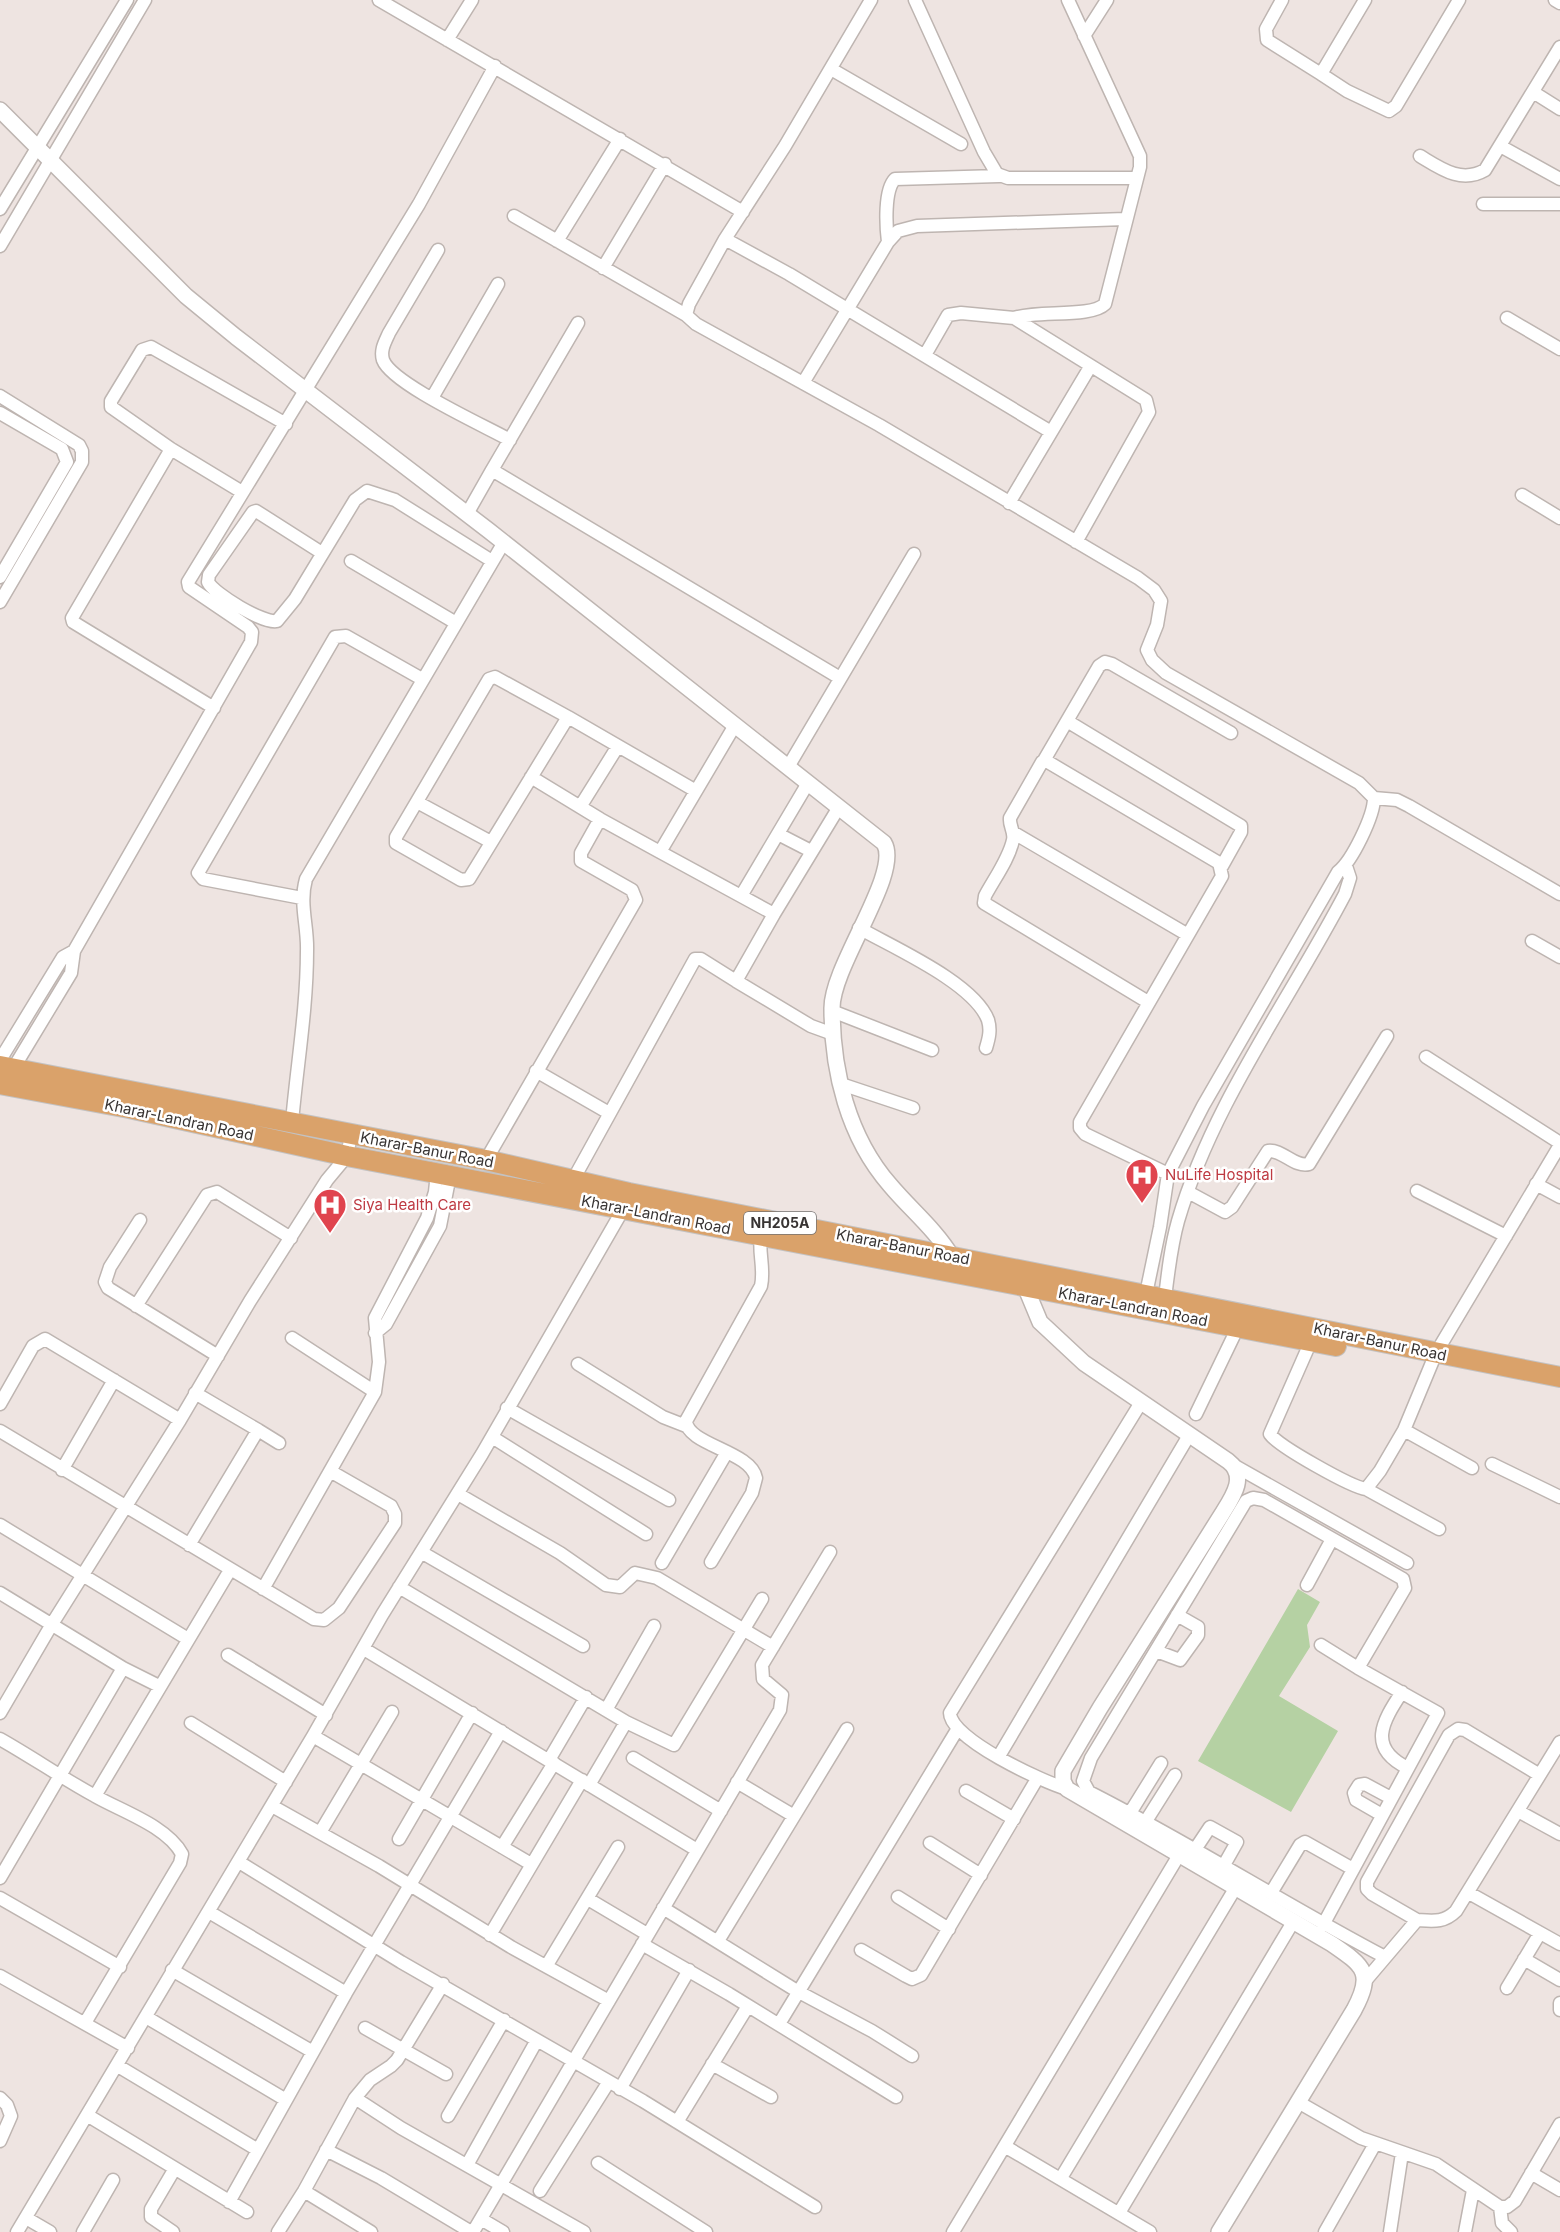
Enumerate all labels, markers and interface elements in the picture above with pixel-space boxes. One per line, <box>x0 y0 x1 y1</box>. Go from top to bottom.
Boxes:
street label: Kharar-Landran Road <box>103 1094 255 1145</box>
street label: Kharar-Banur Road <box>359 1127 495 1172</box>
hospital icon: NuLife Hospital <box>1124 1157 1160 1204</box>
place label: NuLife Hospital <box>1165 1165 1273 1184</box>
hospital icon: Siya Health Care <box>312 1187 348 1234</box>
street label: Kharar-Landran Road <box>580 1191 732 1238</box>
place label: Siya Health Care <box>353 1195 471 1214</box>
road number: NH205A <box>744 1212 816 1234</box>
street label: Kharar-Banur Road <box>835 1224 971 1269</box>
street label: Kharar-Landran Road <box>1057 1283 1209 1330</box>
street label: Kharar-Banur Road <box>1312 1318 1448 1365</box>

